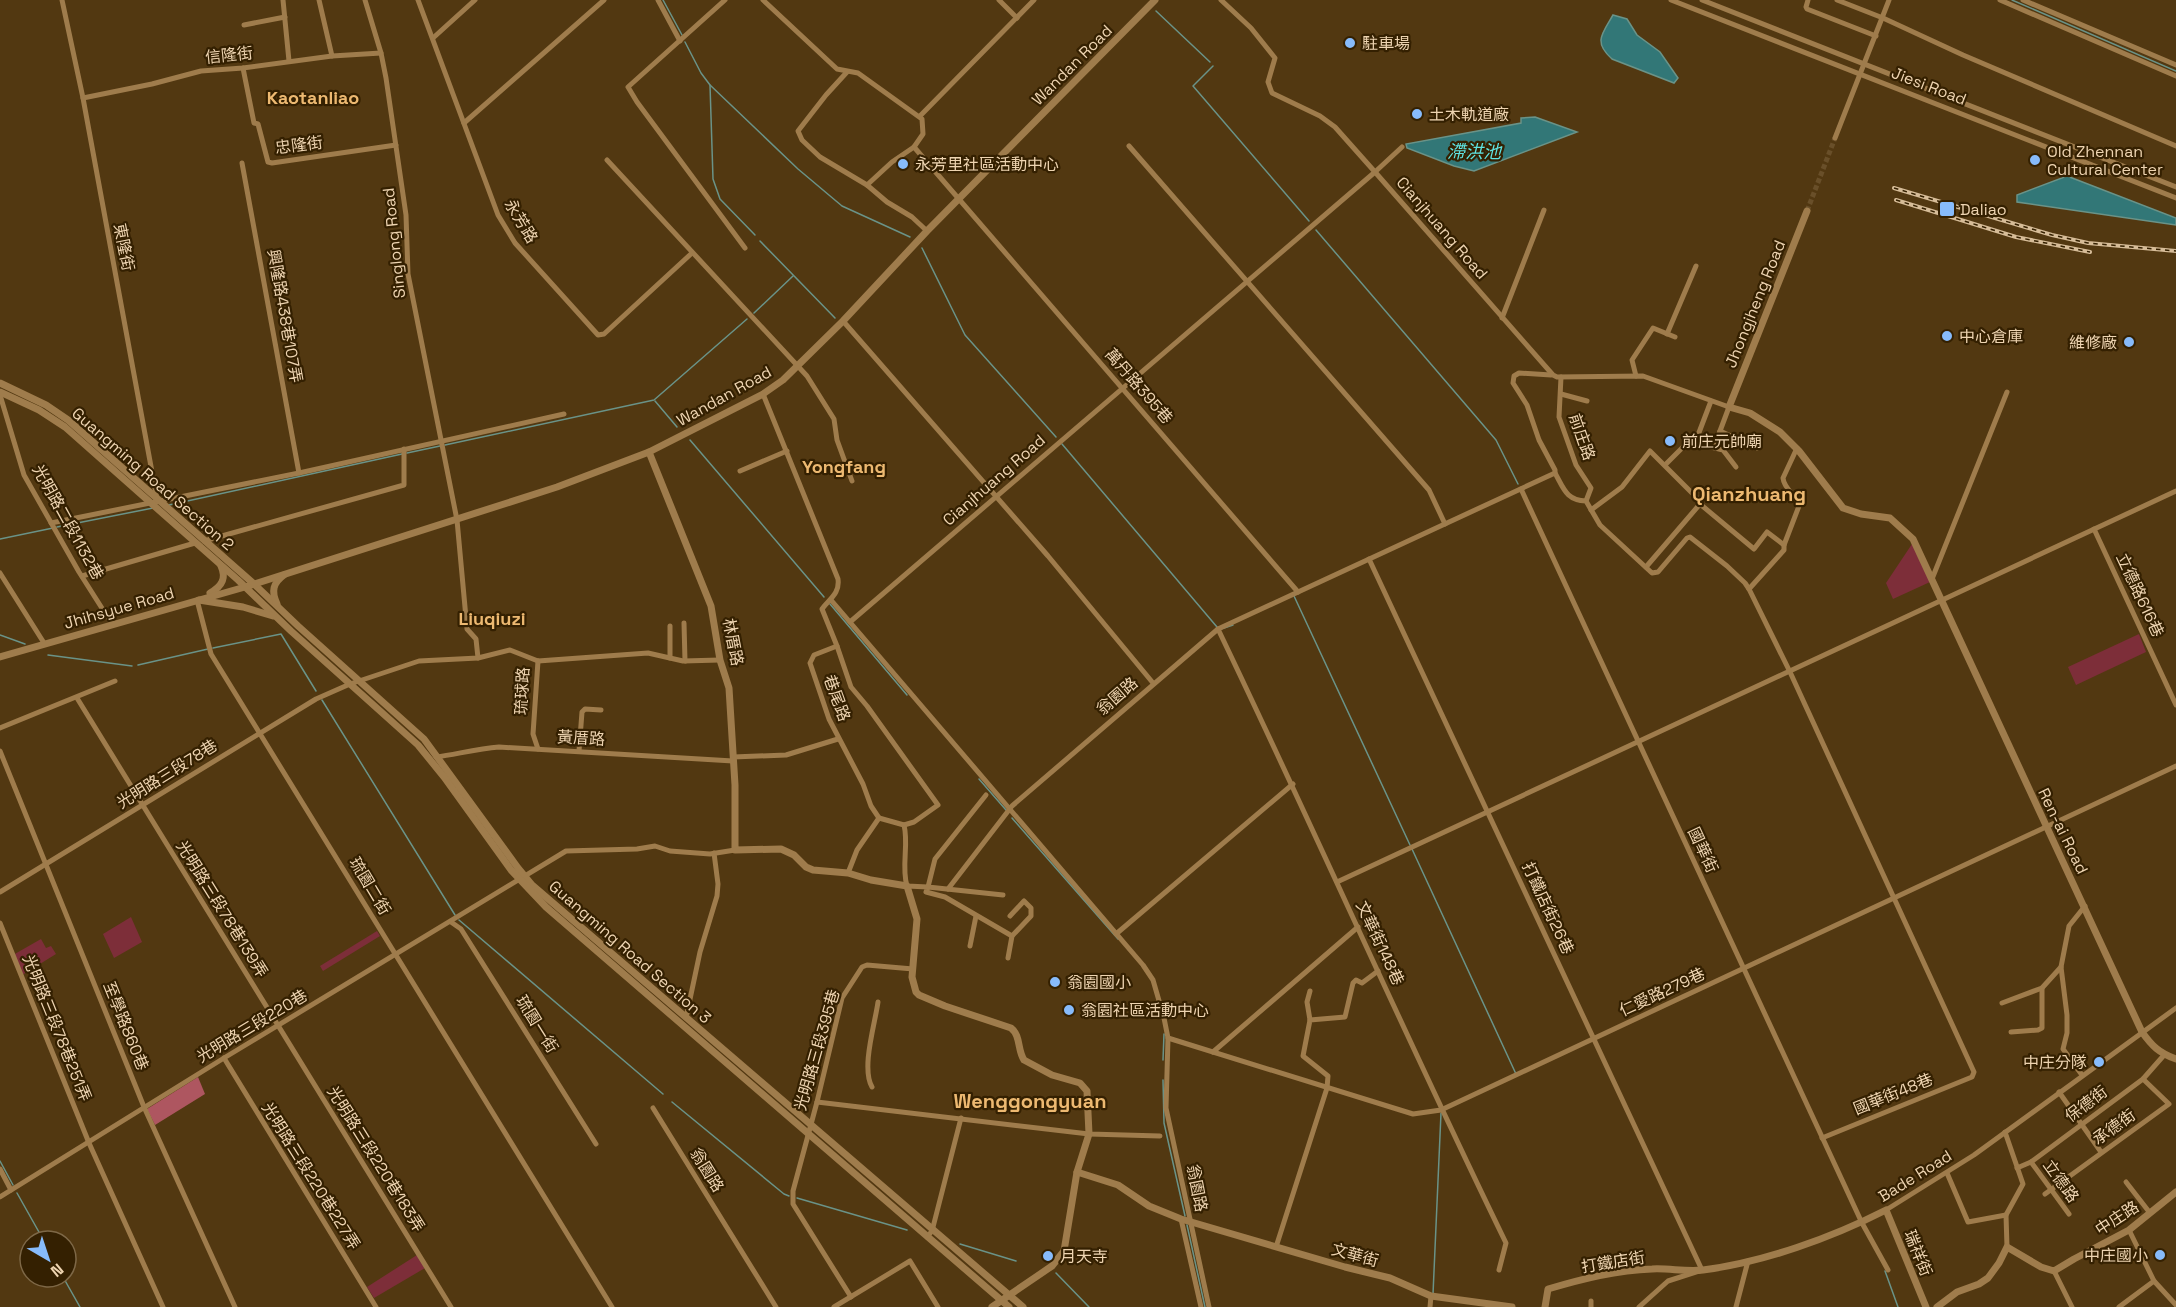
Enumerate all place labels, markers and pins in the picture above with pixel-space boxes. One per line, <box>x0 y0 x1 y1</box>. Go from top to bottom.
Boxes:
place label: 駐車場 <box>1362 33 1410 54</box>
marker: 駐車場 <box>1343 36 1357 50</box>
place label: 土木軌道廠 <box>1429 104 1509 125</box>
marker: 土木軌道廠 <box>1410 107 1424 121</box>
place label: Old Zhennan Cultural Center <box>2047 141 2163 180</box>
marker: Old Zhennan Cultural Center <box>2028 153 2042 167</box>
place label: 永芳里社區活動中心 <box>915 154 1059 175</box>
marker: 永芳里社區活動中心 <box>896 157 910 171</box>
place label: Daliao <box>1960 199 2007 220</box>
marker: Daliao <box>1938 200 1956 218</box>
place label: 中心倉庫 <box>1959 326 2023 347</box>
marker: 中心倉庫 <box>1940 329 1954 343</box>
place label: 維修廠 <box>2069 332 2117 353</box>
marker: 維修廠 <box>2122 335 2136 349</box>
place label: 前庄元帥廟 <box>1682 431 1762 452</box>
marker: 前庄元帥廟 <box>1663 434 1677 448</box>
place label: 翁園國小 <box>1067 972 1131 993</box>
marker: 翁園國小 <box>1048 975 1062 989</box>
place label: 翁園社區活動中心 <box>1081 1000 1209 1021</box>
marker: 翁園社區活動中心 <box>1062 1003 1076 1017</box>
place label: 中庄分隊 <box>2023 1052 2087 1073</box>
marker: 中庄分隊 <box>2092 1055 2106 1069</box>
place label: 中庄國小 <box>2084 1245 2148 1266</box>
place label: 月天寺 <box>1060 1246 1108 1267</box>
marker: 中庄國小 <box>2153 1248 2167 1262</box>
marker: 月天寺 <box>1041 1249 1055 1263</box>

